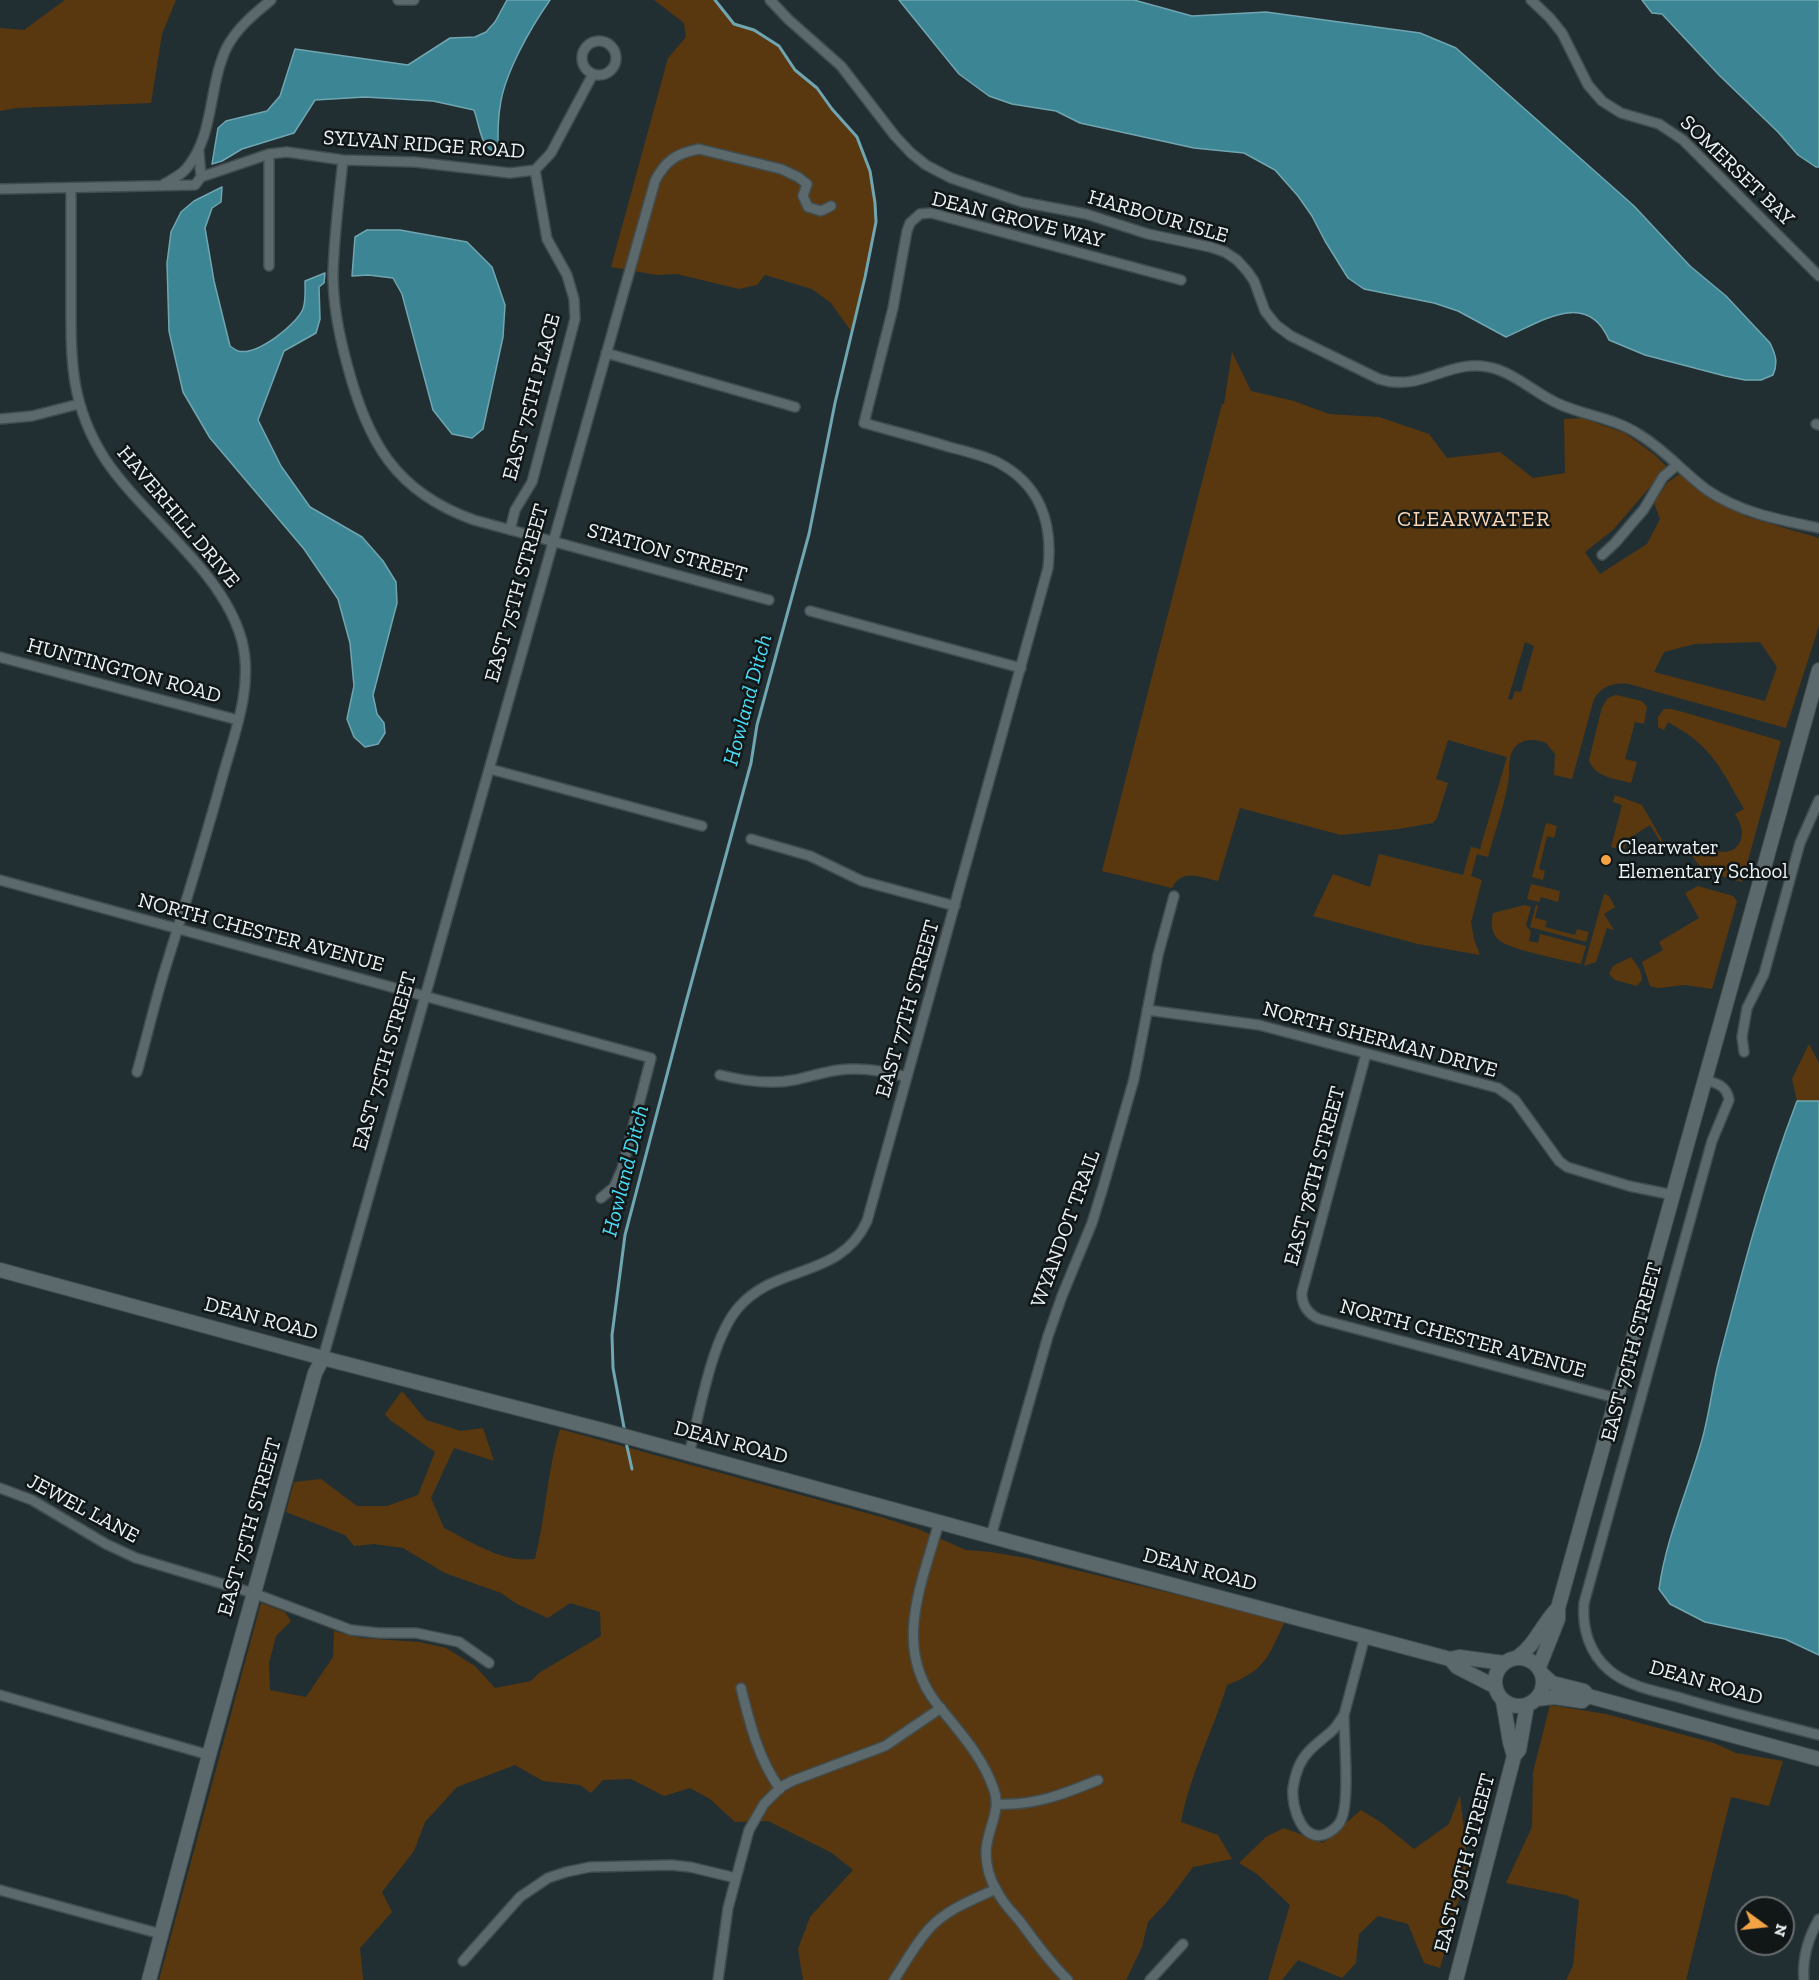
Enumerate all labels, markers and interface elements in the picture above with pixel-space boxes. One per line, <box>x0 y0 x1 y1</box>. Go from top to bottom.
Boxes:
street label: SOMERSET BAY <box>1675 110 1799 232</box>
street label: SYLVAN RIDGE ROAD <box>322 125 526 165</box>
street label: HARBOUR ISLE <box>1085 185 1231 249</box>
street label: DEAN GROVE WAY <box>929 186 1107 254</box>
street label: EAST 75TH PLACE <box>498 311 566 483</box>
street label: HAVERHILL DRIVE <box>111 441 245 593</box>
street label: EAST 75TH STREET <box>480 501 554 685</box>
district label: CLEARWATER <box>1397 507 1551 533</box>
street label: STATION STREET <box>584 518 750 588</box>
water label: Howland Ditch <box>718 632 778 768</box>
street label: HUNTINGTON ROAD <box>24 633 224 709</box>
place label: Clearwater Elementary School <box>1618 835 1788 885</box>
marker: Clearwater Elementary School <box>1599 853 1613 867</box>
street label: NORTH CHESTER AVENUE <box>135 888 387 978</box>
street label: EAST 77TH STREET <box>871 917 945 1101</box>
street label: EAST 75TH STREET <box>348 969 422 1153</box>
street label: NORTH SHERMAN DRIVE <box>1260 997 1500 1083</box>
street label: EAST 78TH STREET <box>1279 1084 1351 1268</box>
water label: Howland Ditch <box>597 1102 655 1240</box>
street label: WYANDOT TRAIL <box>1026 1147 1106 1311</box>
street label: EAST 79TH STREET <box>1596 1260 1668 1444</box>
street label: DEAN ROAD <box>201 1292 321 1346</box>
street label: NORTH CHESTER AVENUE <box>1337 1294 1589 1384</box>
street label: DEAN ROAD <box>671 1416 791 1470</box>
street label: EAST 75TH STREET <box>213 1435 287 1619</box>
street label: JEWEL LANE <box>23 1469 143 1549</box>
street label: DEAN ROAD <box>1140 1543 1260 1597</box>
street label: DEAN ROAD <box>1646 1655 1766 1711</box>
street label: EAST 79TH STREET <box>1429 1771 1501 1955</box>
north arrow <box>1735 1896 1795 1956</box>
text: N <box>1770 1922 1792 1939</box>

